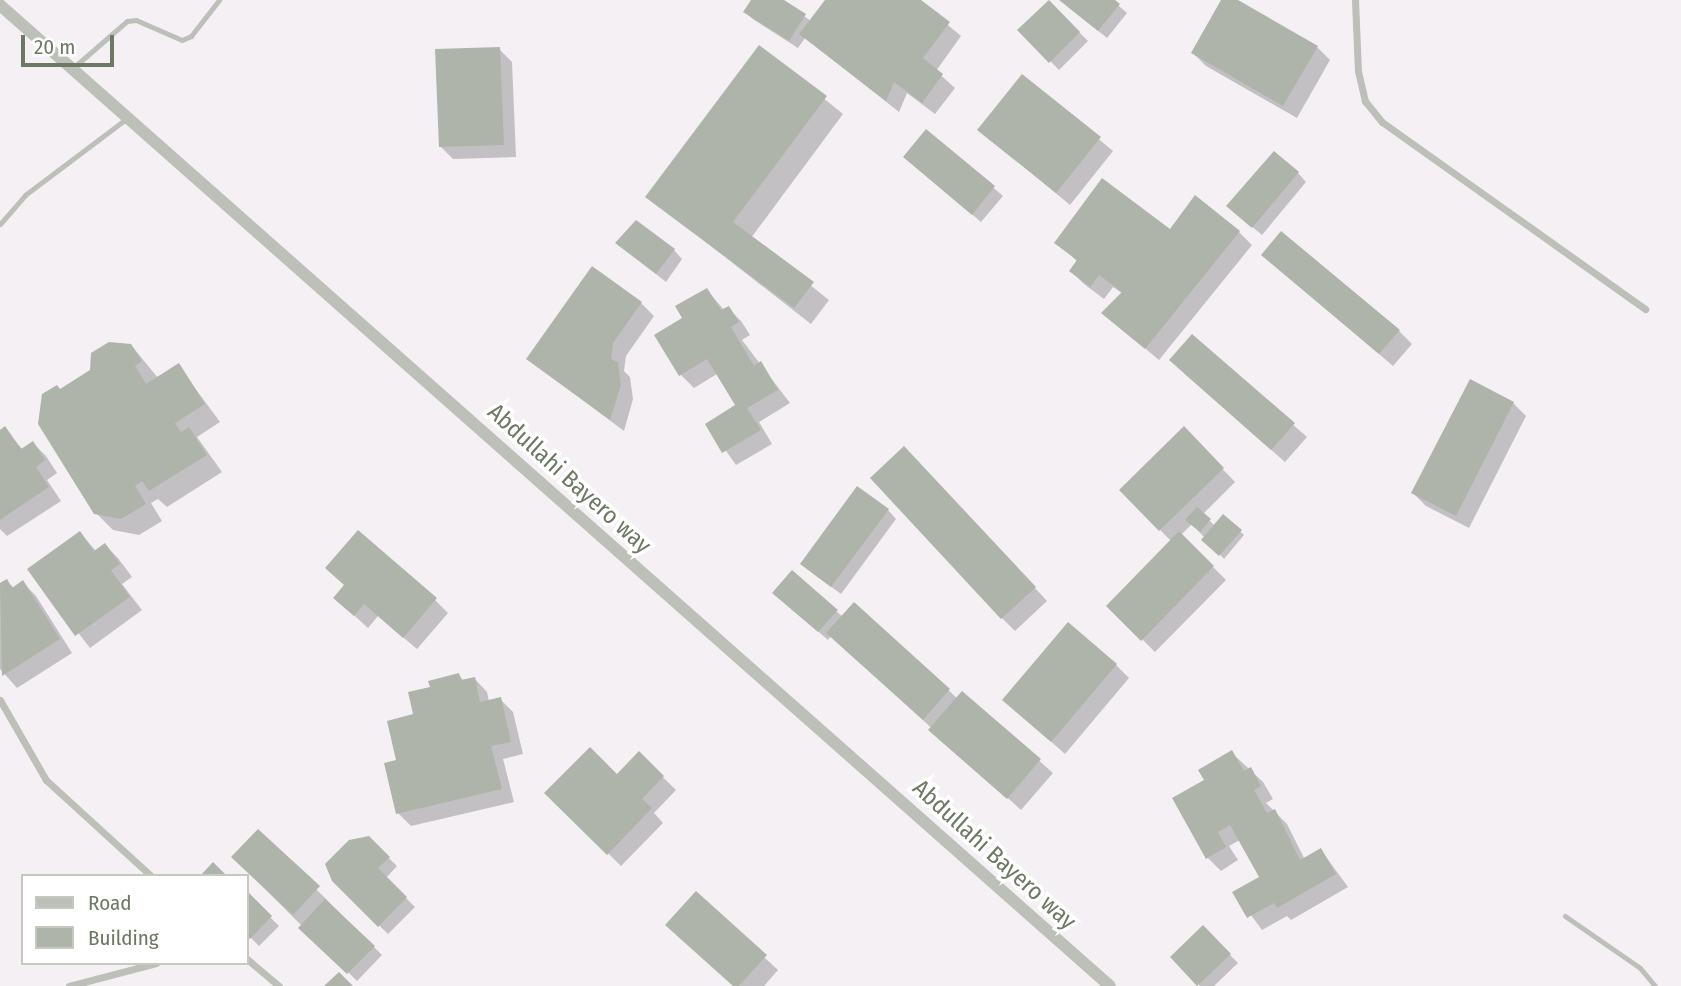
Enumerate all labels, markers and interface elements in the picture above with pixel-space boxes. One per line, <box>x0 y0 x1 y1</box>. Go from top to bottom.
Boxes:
scale bar <box>24 21 117 65</box>
text: 20 m <box>34 34 75 60</box>
street label: Abdullahi Bayero way <box>481 398 657 560</box>
street label: Abdullahi Bayero way <box>906 774 1082 936</box>
legend <box>21 874 248 965</box>
text: Road <box>88 890 132 916</box>
text: Building <box>88 925 159 951</box>

